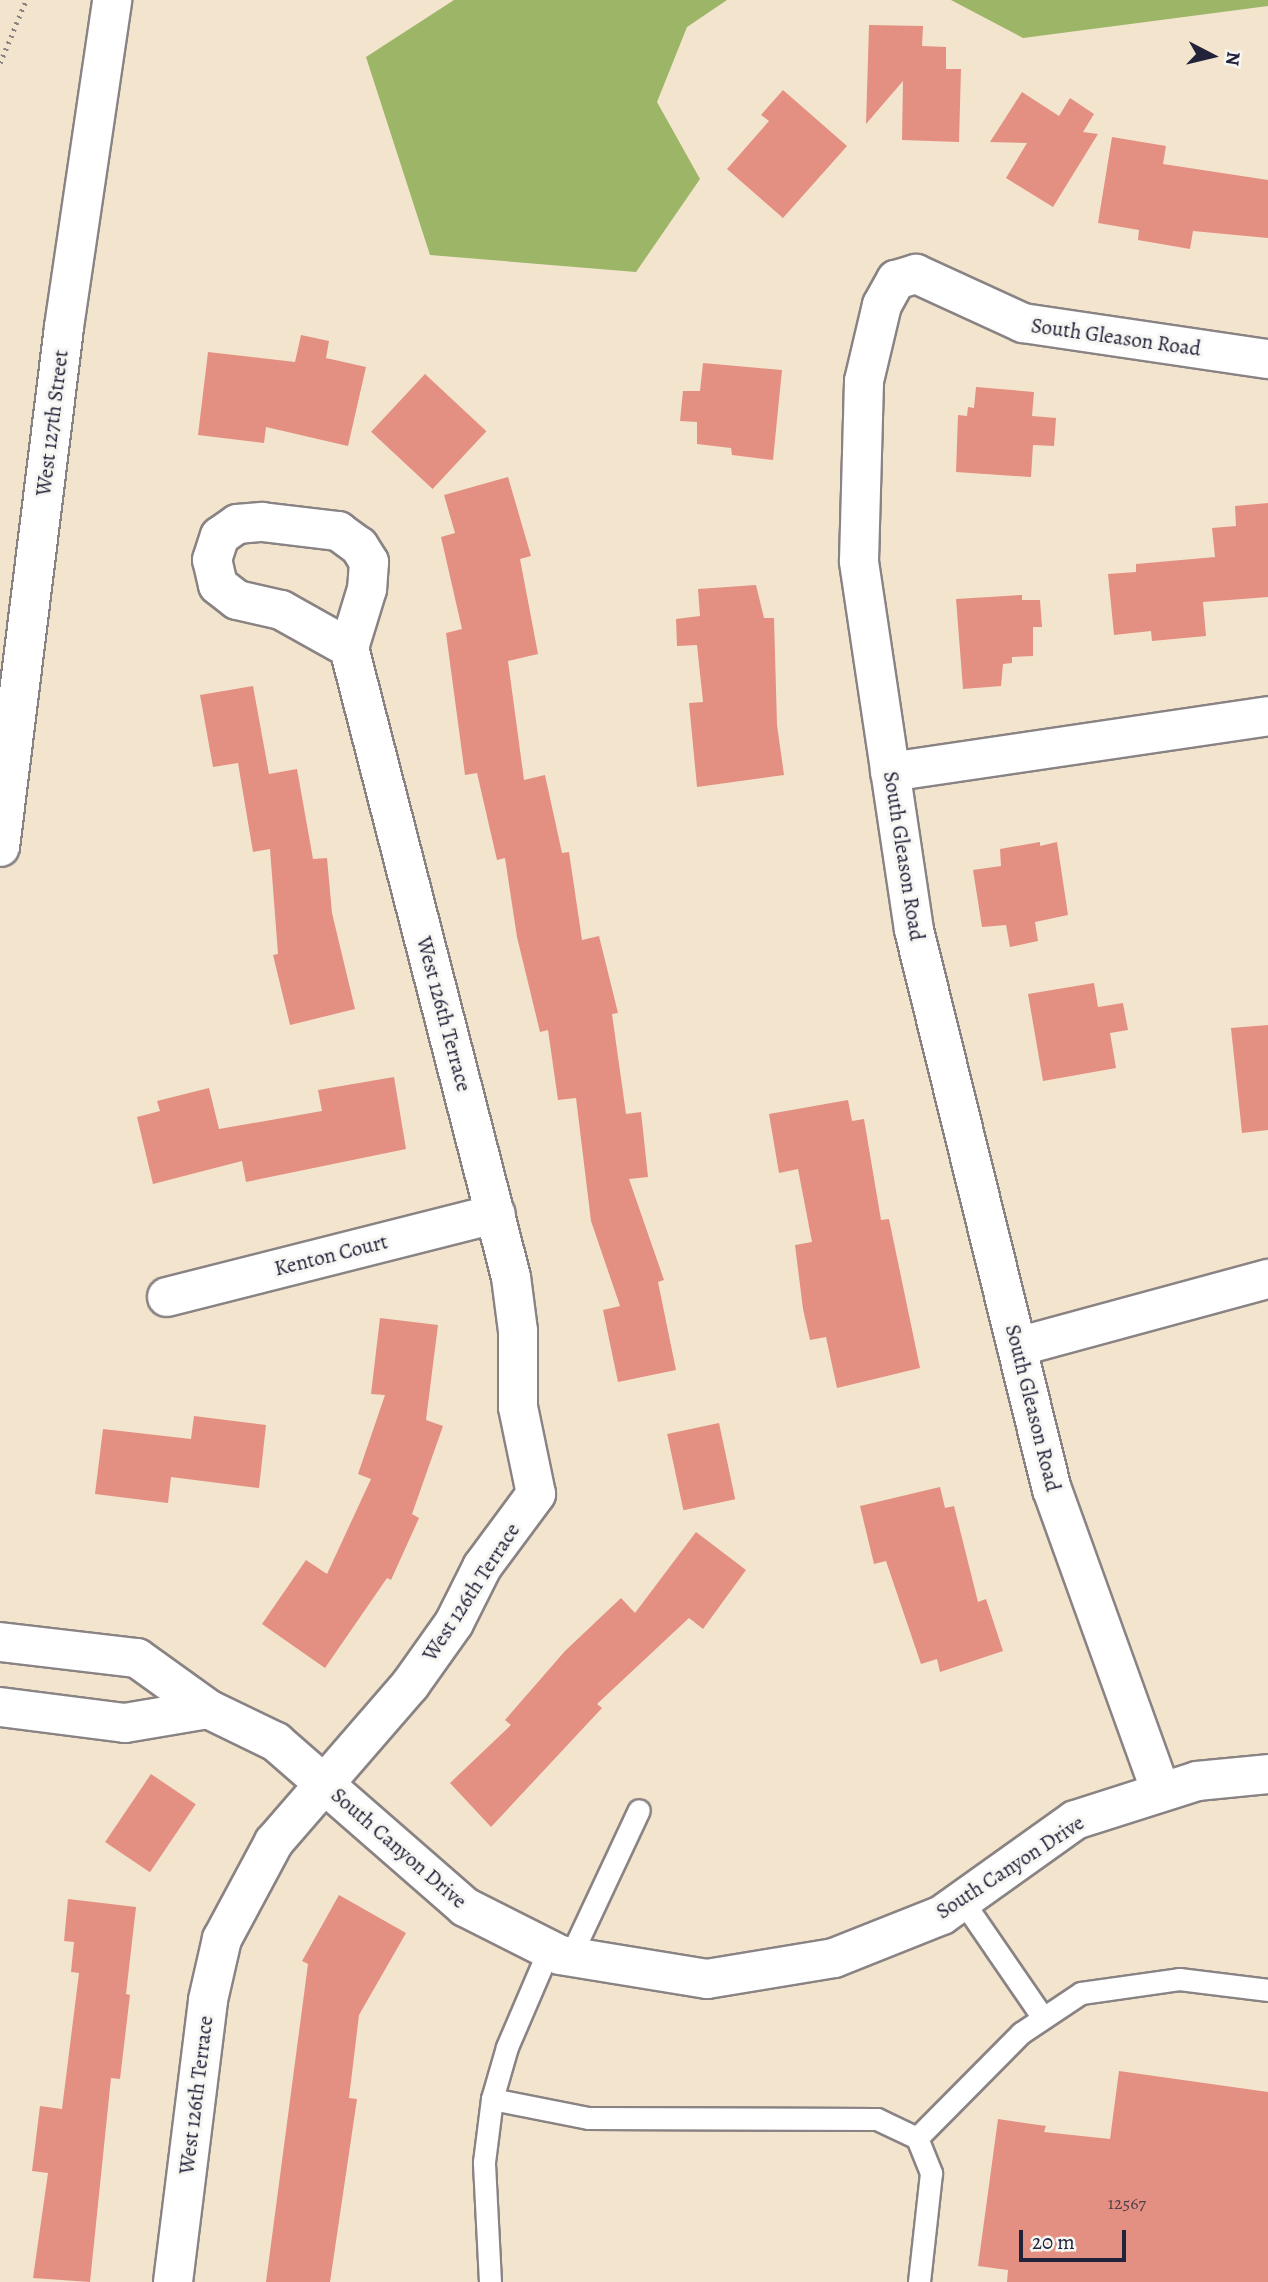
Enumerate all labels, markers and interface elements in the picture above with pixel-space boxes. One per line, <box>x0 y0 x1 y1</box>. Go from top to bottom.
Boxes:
north arrow <box>1177 21 1247 91</box>
text: N <box>1219 50 1247 67</box>
street label: South Gleason Road <box>1029 313 1203 361</box>
street label: West 127th Street <box>31 349 73 497</box>
street label: South Gleason Road <box>878 769 930 943</box>
street label: West 126th Terrace <box>411 934 477 1094</box>
street label: Kenton Court <box>272 1229 390 1281</box>
street label: South Gleason Road <box>1000 1322 1066 1494</box>
street label: West 126th Terrace <box>417 1518 525 1666</box>
street label: South Canyon Drive <box>326 1782 472 1914</box>
street label: South Canyon Drive <box>931 1810 1089 1924</box>
street label: West 126th Terrace <box>174 2014 218 2176</box>
house number: 12567 <box>1108 2192 1146 2214</box>
scale bar <box>1023 2216 1130 2260</box>
text: 20 m <box>1032 2228 1075 2256</box>

